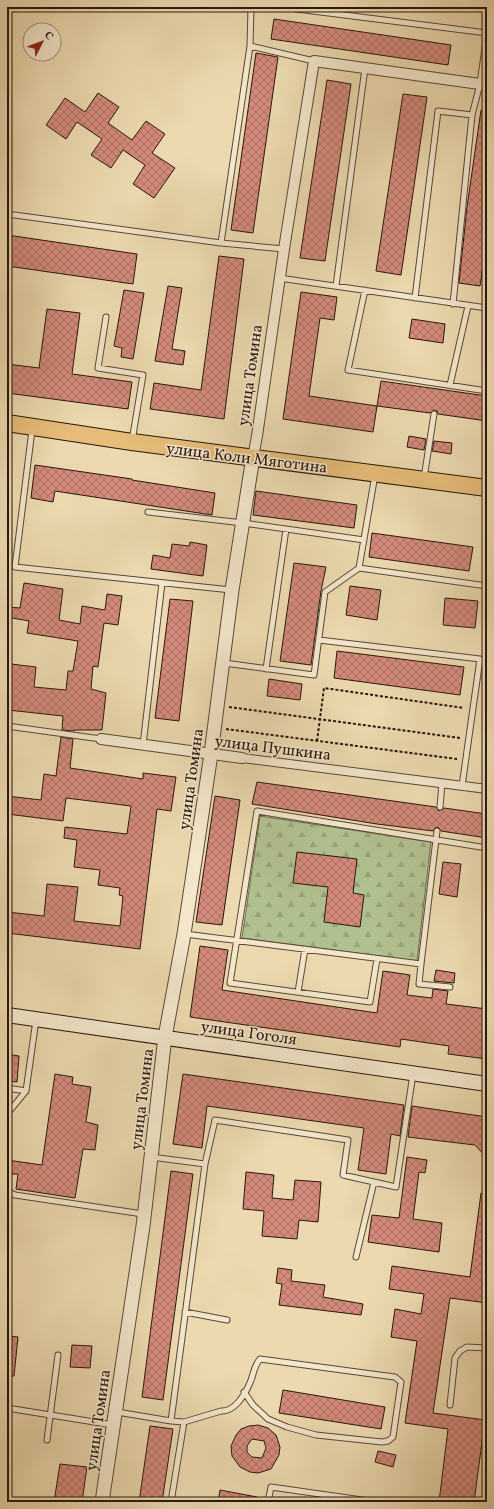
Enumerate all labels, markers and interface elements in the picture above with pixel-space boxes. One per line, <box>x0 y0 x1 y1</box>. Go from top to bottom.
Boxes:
north arrow <box>22 22 62 62</box>
text: С <box>40 29 56 44</box>
street label: улица Томина <box>233 323 269 427</box>
street label: улица Коли Мяготина <box>165 438 329 480</box>
street label: улица Томина <box>174 727 210 831</box>
street label: улица Пушкина <box>213 731 332 767</box>
street label: улица Гоголя <box>199 1016 298 1052</box>
street label: улица Томина <box>126 1047 160 1151</box>
street label: улица Томина <box>81 1368 117 1472</box>

